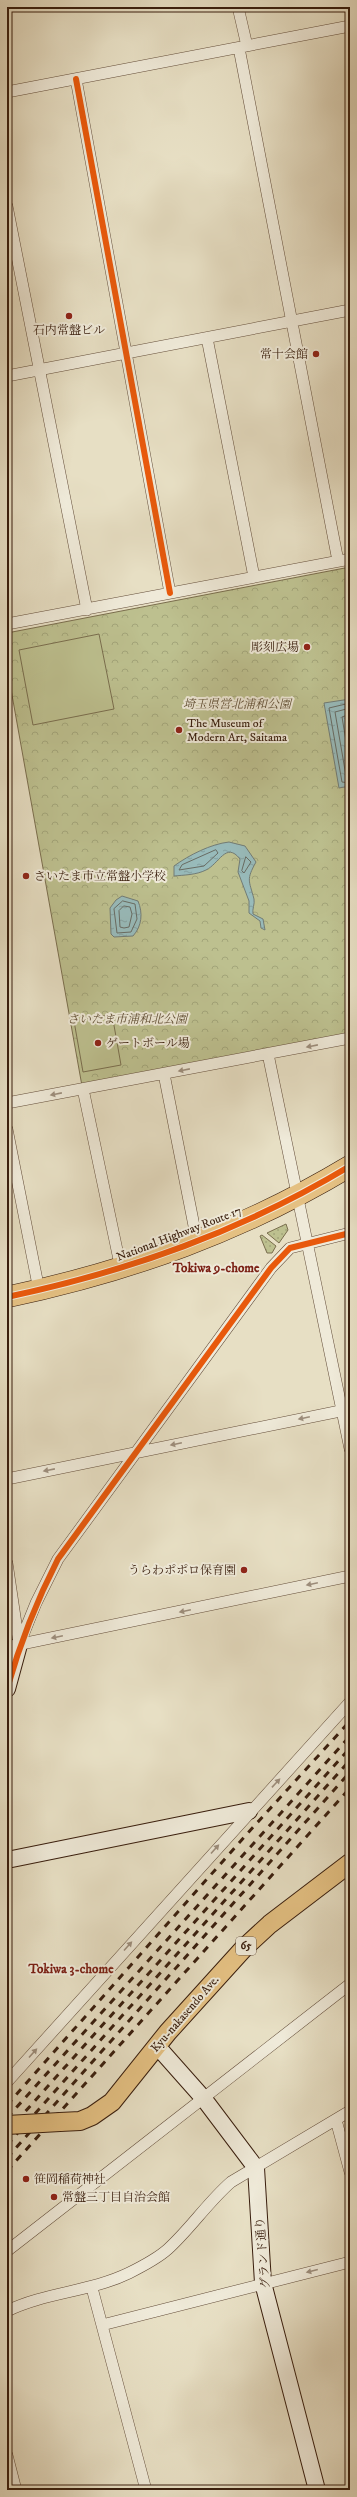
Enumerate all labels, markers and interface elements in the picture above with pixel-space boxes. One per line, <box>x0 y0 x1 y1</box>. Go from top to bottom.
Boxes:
marker: 石内常盤ビル <box>64 311 74 321</box>
place label: 石内常盤ビル <box>33 323 105 338</box>
place label: 常十会館 <box>260 347 308 362</box>
marker: 常十会館 <box>311 349 321 359</box>
place label: 彫刻広場 <box>251 640 299 655</box>
marker: 彫刻広場 <box>302 642 312 652</box>
park label: 埼玉県営北浦和公園 <box>183 697 293 712</box>
place label: The Museum of Modern Art, Saitama <box>187 716 288 745</box>
marker: The Museum of Modern Art, Saitama <box>174 725 184 735</box>
place label: さいたま市立常盤小学校 <box>34 869 166 884</box>
marker: さいたま市立常盤小学校 <box>21 871 31 881</box>
park label: さいたま市浦和北公園 <box>67 1012 189 1027</box>
place label: ゲートボール場 <box>106 1036 190 1051</box>
marker: ゲートボール場 <box>93 1038 103 1048</box>
one-way arrow <box>306 1043 318 1049</box>
one-way arrow <box>178 1068 190 1074</box>
one-way arrow <box>50 1091 62 1097</box>
street label: National Highway Route 17 <box>114 1203 244 1265</box>
district label: Tokiwa 9-chome <box>172 1260 260 1276</box>
one-way arrow <box>297 1416 310 1422</box>
one-way arrow <box>170 1442 182 1448</box>
one-way arrow <box>43 1468 55 1474</box>
place label: うらわポポロ保育園 <box>128 1563 236 1578</box>
marker: うらわポポロ保育園 <box>239 1565 249 1575</box>
one-way arrow <box>306 1581 318 1587</box>
one-way arrow <box>179 1608 191 1614</box>
one-way arrow <box>51 1635 63 1641</box>
one-way arrow <box>271 1778 281 1788</box>
one-way arrow <box>211 1844 220 1854</box>
road number: 65 <box>236 1937 256 1955</box>
one-way arrow <box>124 1941 133 1951</box>
district label: Tokiwa 3-chome <box>27 1961 114 1977</box>
street label: Kyu-nakasendo Ave. <box>148 1972 223 2055</box>
one-way arrow <box>28 2048 37 2057</box>
place label: 笹岡稲荷神社 <box>34 2172 106 2187</box>
marker: 笹岡稲荷神社 <box>21 2174 31 2184</box>
place label: 常盤三丁目自治会館 <box>62 2190 170 2205</box>
marker: 常盤三丁目自治会館 <box>49 2192 59 2202</box>
street label: グランド通り <box>252 2216 274 2290</box>
one-way arrow <box>306 2268 318 2274</box>

